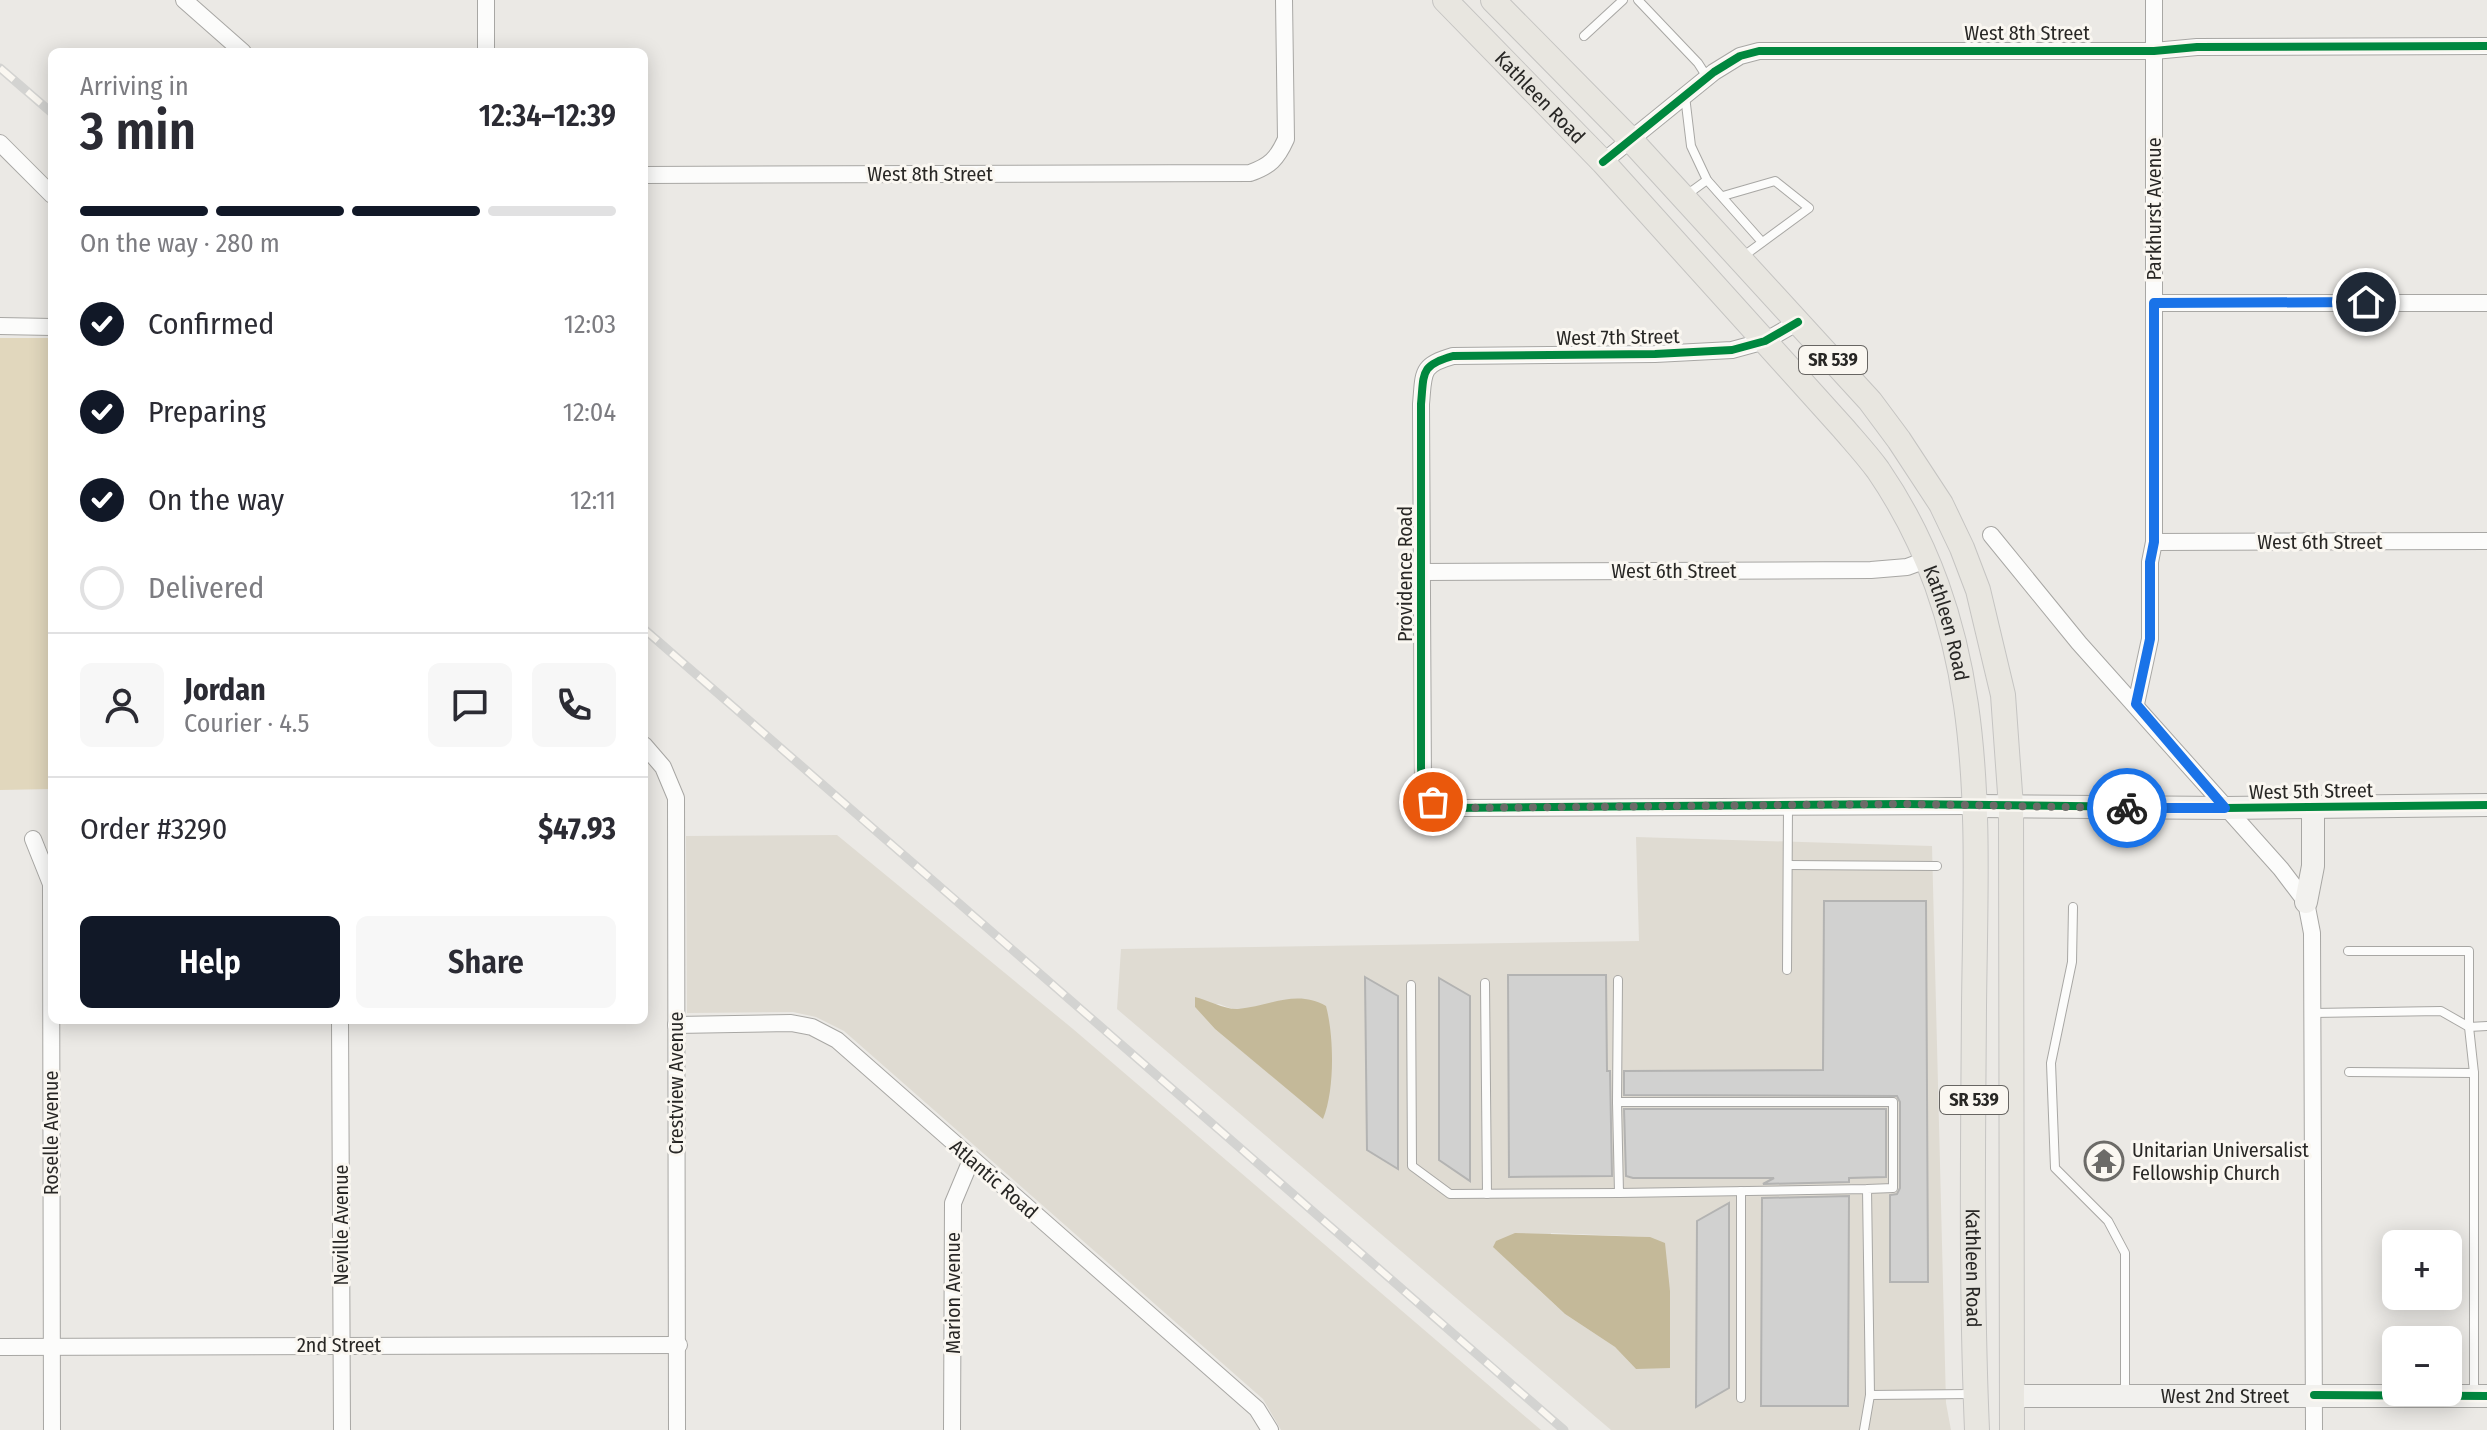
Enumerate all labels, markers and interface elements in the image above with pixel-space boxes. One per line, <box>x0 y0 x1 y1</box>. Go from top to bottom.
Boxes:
street label: West 8th Street <box>1964 21 2090 45</box>
street label: Kathleen Road <box>1490 46 1590 148</box>
text: Arriving in <box>80 71 189 102</box>
text: 12:34–12:39 <box>479 98 616 134</box>
text: 3 min <box>80 100 196 163</box>
street label: Parkhurst Avenue <box>2142 137 2166 281</box>
street label: West 8th Street <box>867 162 993 186</box>
text: On the way · 280 m <box>80 228 280 259</box>
pin <box>2332 268 2400 336</box>
icon: home <box>2344 280 2388 324</box>
icon: check <box>80 302 124 346</box>
text: Confirmed <box>148 306 274 342</box>
text: 12:03 <box>564 309 616 340</box>
street label: West 7th Street <box>1556 324 1680 350</box>
road number: SR 539 <box>1799 346 1867 374</box>
icon: check <box>80 390 124 434</box>
text: Preparing <box>148 394 266 430</box>
text: 12:04 <box>563 397 616 428</box>
icon: check <box>80 478 124 522</box>
text: On the way <box>148 482 284 518</box>
text: 12:11 <box>570 485 616 516</box>
street label: Providence Road <box>1393 506 1417 642</box>
street label: West 6th Street <box>2257 530 2383 554</box>
street label: West 6th Street <box>1611 559 1737 583</box>
street label: Kathleen Road <box>1918 562 1974 683</box>
text: Delivered <box>148 570 264 606</box>
button: person <box>80 663 164 747</box>
button: chat <box>428 663 512 747</box>
button: phone <box>532 663 616 747</box>
text: Jordan <box>184 672 266 708</box>
text: Courier · 4.5 <box>184 708 310 739</box>
pin <box>1399 768 1467 836</box>
courier <box>2087 768 2167 848</box>
street label: West 5th Street <box>2249 778 2374 804</box>
icon: bag <box>1411 780 1455 824</box>
icon: bike <box>2105 786 2149 830</box>
text: Order #3290 <box>80 811 227 847</box>
text: $47.93 <box>538 811 616 847</box>
button: Help <box>80 916 340 1008</box>
button: Share <box>356 916 616 1008</box>
street label: Crestview Avenue <box>664 1012 688 1154</box>
street label: Roselle Avenue <box>39 1071 63 1195</box>
road number: SR 539 <box>1940 1086 2008 1114</box>
street label: Atlantic Road <box>945 1134 1043 1224</box>
place label: Unitarian Universalist Fellowship Church <box>2132 1138 2309 1185</box>
temple icon: Unitarian Universalist Fellowship Church <box>2083 1140 2125 1182</box>
street label: Neville Avenue <box>329 1164 353 1286</box>
street label: Kathleen Road <box>1961 1209 1986 1328</box>
map controls <box>2382 1230 2462 1406</box>
button: + <box>2382 1230 2462 1310</box>
street label: Marion Avenue <box>941 1232 965 1354</box>
button: − <box>2382 1326 2462 1406</box>
street label: 2nd Street <box>297 1333 381 1357</box>
street label: West 2nd Street <box>2161 1384 2290 1408</box>

